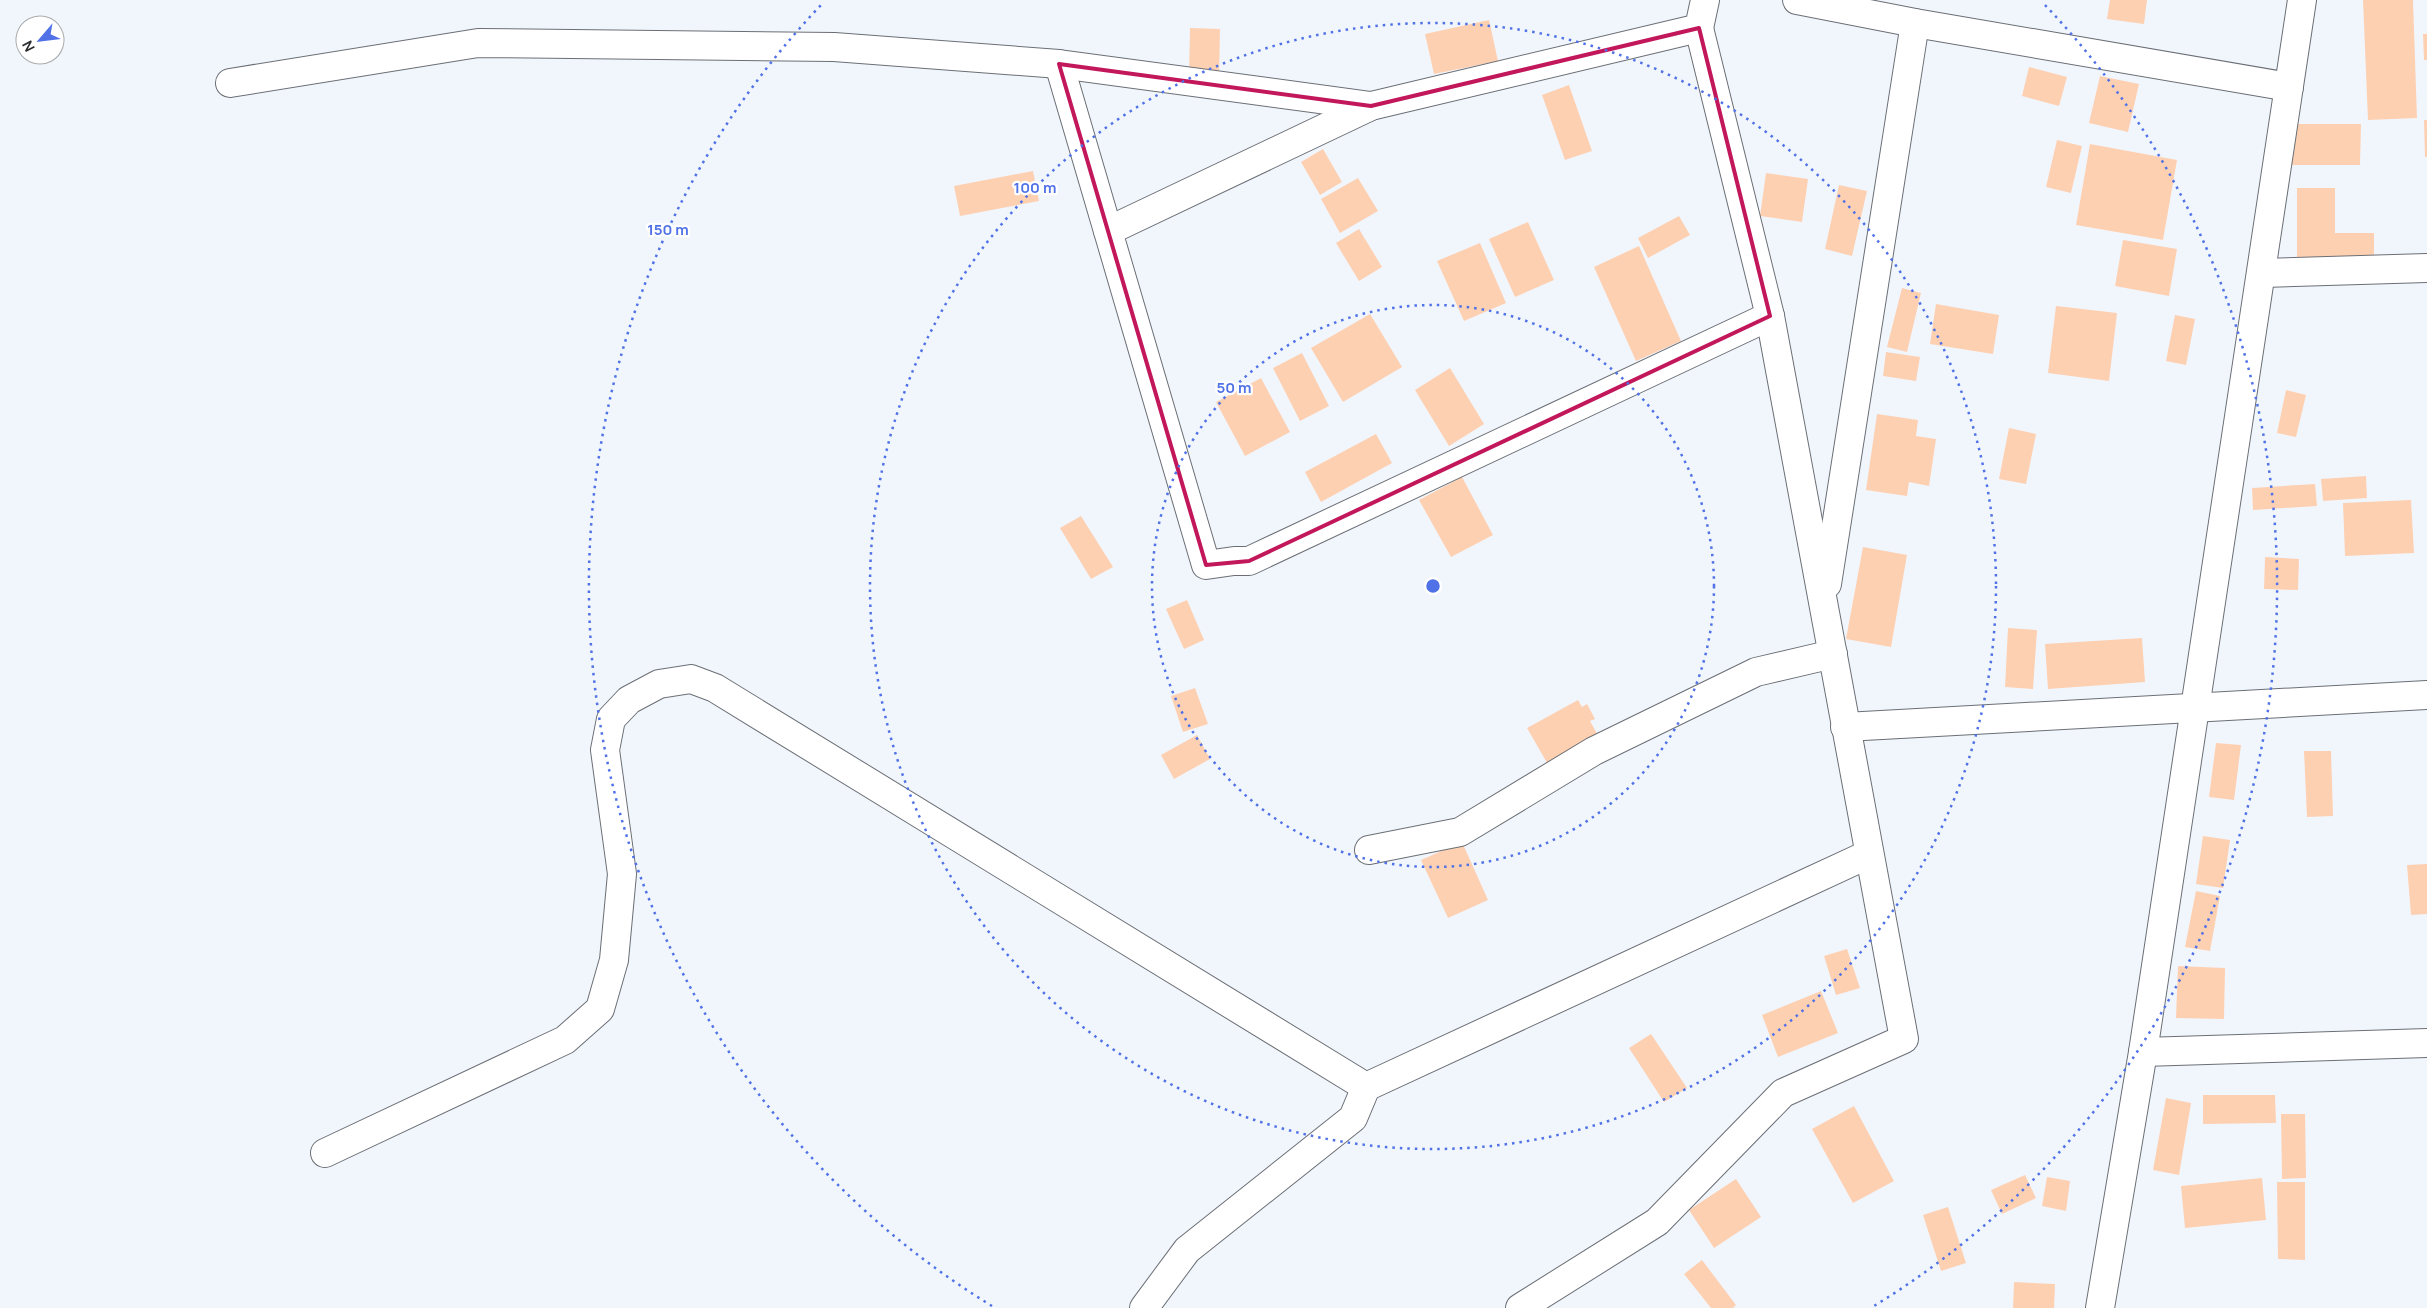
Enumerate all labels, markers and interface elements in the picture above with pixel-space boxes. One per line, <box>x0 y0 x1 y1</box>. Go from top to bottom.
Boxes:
north arrow <box>15 15 65 65</box>
text: N <box>17 37 39 55</box>
text: 100 m <box>1014 177 1056 198</box>
text: 150 m <box>647 219 689 240</box>
text: 50 m <box>1216 377 1252 398</box>
centre of rings <box>1424 577 1442 595</box>

